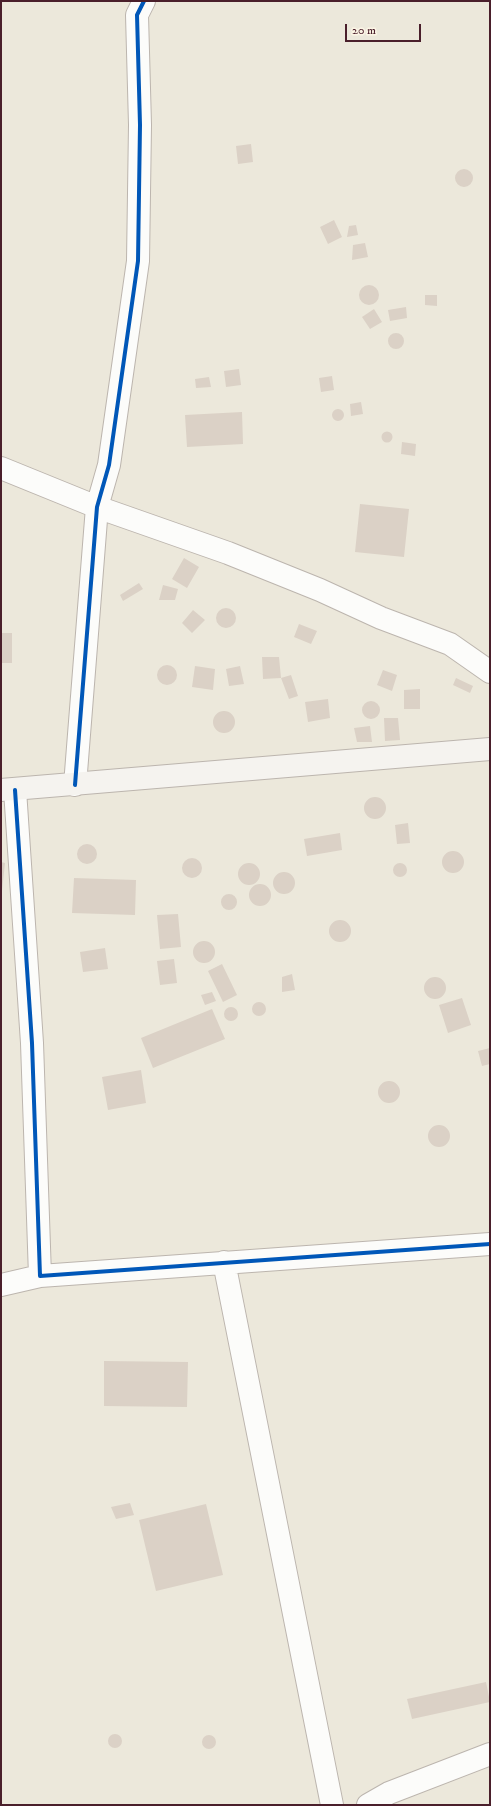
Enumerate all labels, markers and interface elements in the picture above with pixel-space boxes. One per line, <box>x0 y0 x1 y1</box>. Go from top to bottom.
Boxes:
scale bar <box>347 16 423 42</box>
text: 20 m <box>352 23 376 38</box>

